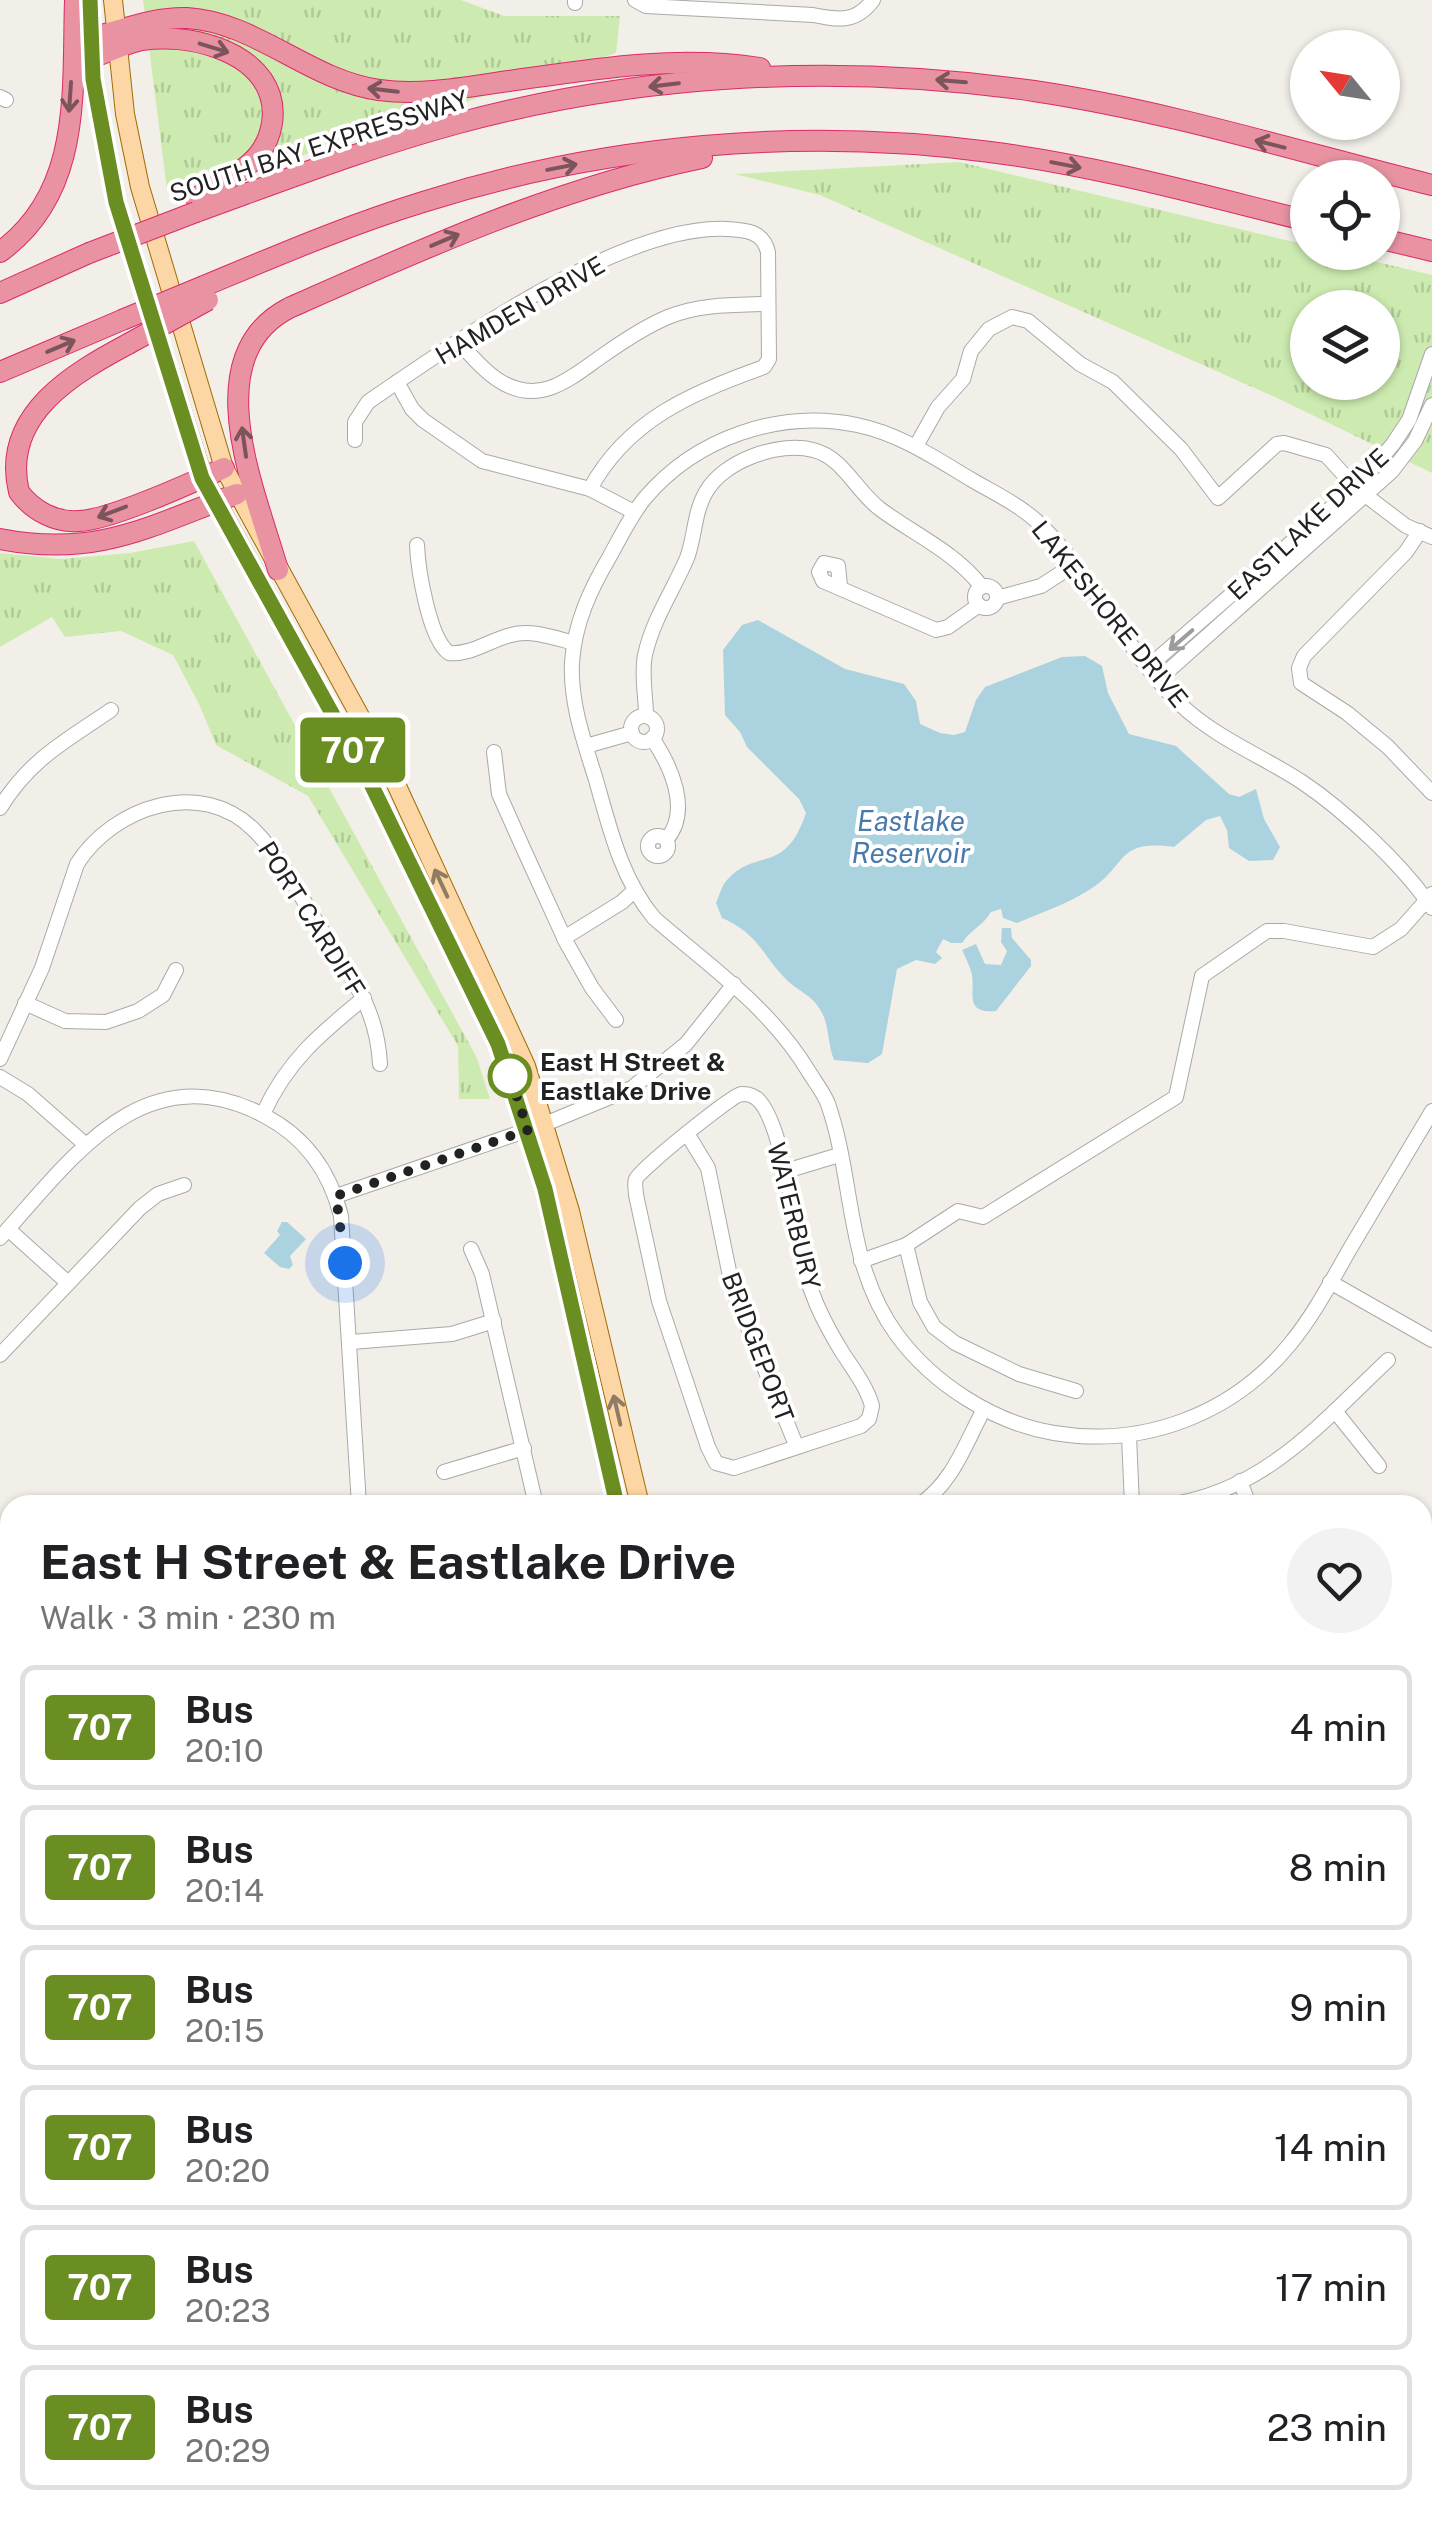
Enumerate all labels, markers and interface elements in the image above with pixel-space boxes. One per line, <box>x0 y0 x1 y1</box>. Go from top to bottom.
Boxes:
north arrow <box>1290 30 1400 140</box>
map controls <box>1290 30 1400 400</box>
one-way arrow <box>197 40 229 58</box>
one-way arrow <box>936 72 968 91</box>
one-way arrow <box>648 76 681 95</box>
one-way arrow <box>368 80 400 99</box>
one-way arrow <box>60 81 79 113</box>
street label: SOUTH BAY EXPRESSWAY <box>166 83 472 209</box>
one-way arrow <box>1255 133 1286 152</box>
one-way arrow <box>545 156 577 175</box>
one-way arrow <box>1050 156 1082 175</box>
button: locate <box>1290 160 1400 270</box>
one-way arrow <box>429 229 460 247</box>
street label: HAMDEN DRIVE <box>430 249 610 371</box>
button: layers <box>1290 290 1400 400</box>
one-way arrow <box>45 336 76 354</box>
one-way arrow <box>235 426 253 458</box>
street label: EASTLAKE DRIVE <box>1221 442 1395 606</box>
one-way arrow <box>97 505 127 523</box>
street label: LAKESHORE DRIVE <box>1025 515 1195 713</box>
one-way arrow <box>1169 629 1194 652</box>
line badge: 707 <box>296 718 410 782</box>
text: 707 <box>320 730 386 771</box>
water label: Eastlake Reservoir <box>852 804 971 869</box>
street label: PORT CARDIFF <box>252 836 372 1002</box>
one-way arrow <box>431 868 450 898</box>
place label: East H Street & Eastlake Drive <box>540 1047 726 1106</box>
marker: East H Street & Eastlake Drive <box>489 1055 531 1097</box>
street label: WATERBURY <box>761 1140 827 1292</box>
your location <box>320 1238 370 1288</box>
street label: BRIDGEPORT <box>716 1268 800 1426</box>
one-way arrow <box>607 1395 625 1427</box>
button: heart <box>1287 1528 1392 1633</box>
text: East H Street & Eastlake Drive <box>40 1533 736 1590</box>
text: Walk · 3 min · 230 m <box>40 1599 336 1636</box>
text: Bus <box>185 1687 254 1732</box>
text: 4 min <box>1289 1705 1387 1750</box>
text: 707 <box>67 1707 133 1748</box>
text: 20:10 <box>185 1732 263 1769</box>
text: Bus <box>185 1827 254 1872</box>
text: 8 min <box>1289 1845 1387 1890</box>
text: 707 <box>67 1847 133 1888</box>
text: 20:14 <box>185 1872 264 1909</box>
text: Bus <box>185 1967 254 2012</box>
text: 9 min <box>1290 1985 1387 2030</box>
text: 707 <box>67 1987 133 2028</box>
text: 20:15 <box>185 2012 264 2049</box>
text: Bus <box>185 2107 254 2152</box>
text: 14 min <box>1274 2125 1387 2170</box>
text: 707 <box>67 2127 133 2168</box>
text: 20:20 <box>185 2152 270 2189</box>
text: Bus <box>185 2247 254 2292</box>
text: 17 min <box>1275 2265 1387 2310</box>
text: 707 <box>67 2267 133 2308</box>
text: 20:23 <box>185 2292 271 2329</box>
text: Bus <box>185 2387 254 2432</box>
text: 23 min <box>1267 2405 1387 2450</box>
text: 707 <box>67 2407 133 2448</box>
text: 20:29 <box>185 2432 271 2469</box>

